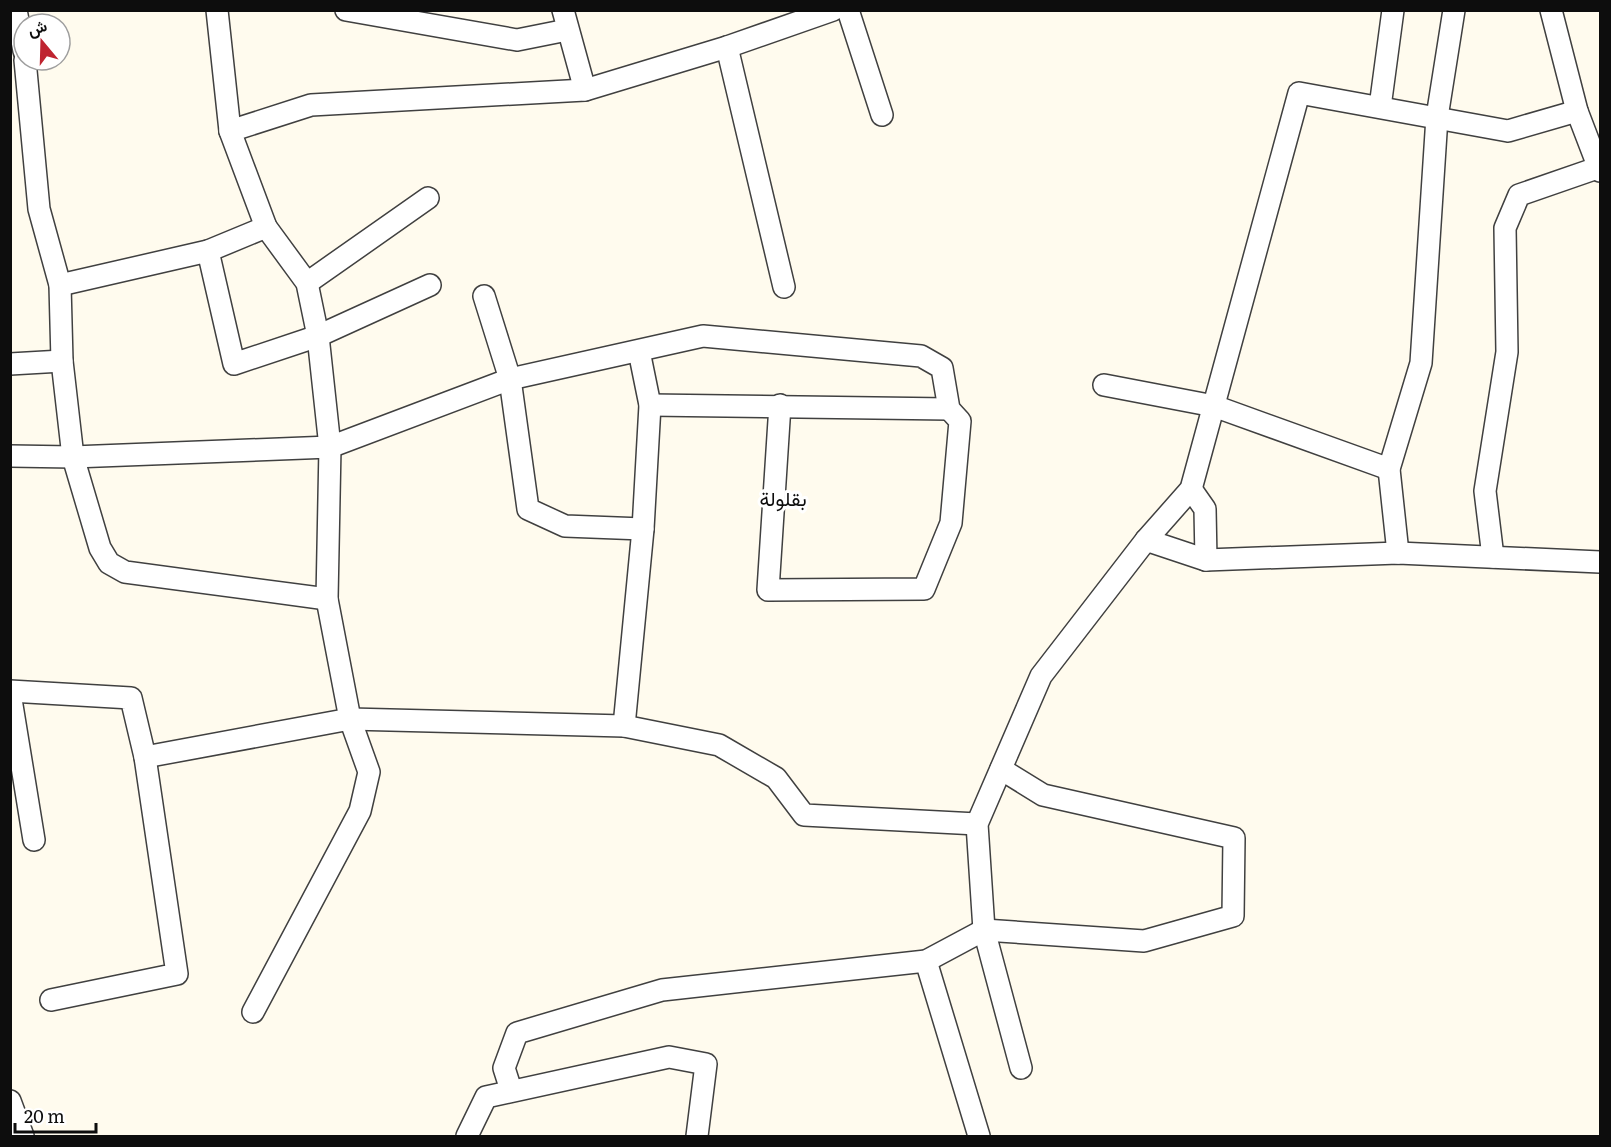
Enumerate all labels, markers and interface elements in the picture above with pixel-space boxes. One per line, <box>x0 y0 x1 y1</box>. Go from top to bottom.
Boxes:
north arrow <box>12 12 72 72</box>
text: ش <box>24 12 50 41</box>
district label: بقلولة <box>759 482 807 512</box>
scale bar <box>15 1096 96 1134</box>
text: 20 m <box>24 1102 65 1129</box>

